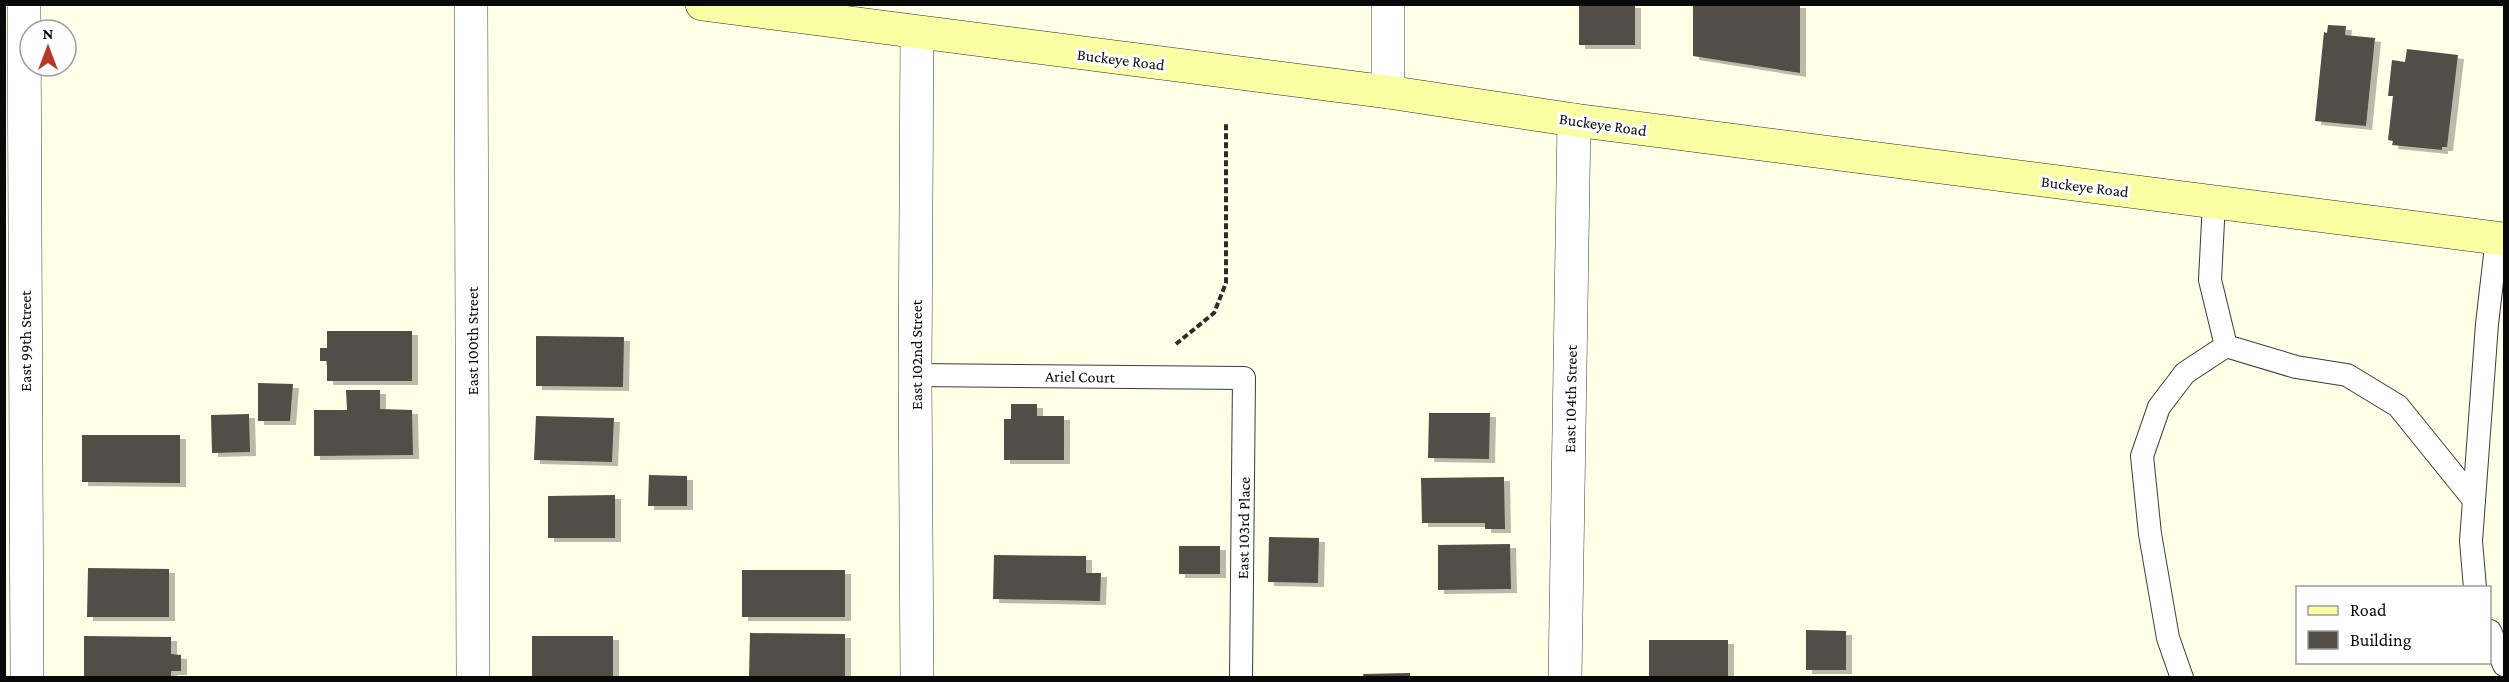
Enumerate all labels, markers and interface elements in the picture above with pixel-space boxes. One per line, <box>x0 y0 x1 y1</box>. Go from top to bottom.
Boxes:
north arrow <box>18 18 78 78</box>
text: N <box>43 25 54 42</box>
street label: Buckeye Road <box>1076 46 1166 74</box>
street label: Buckeye Road <box>1558 110 1648 140</box>
street label: Buckeye Road <box>2040 173 2130 201</box>
street label: East 100th Street <box>464 286 481 395</box>
street label: East 99th Street <box>17 290 34 392</box>
street label: East 102nd Street <box>908 299 925 410</box>
street label: East 104th Street <box>1561 344 1580 453</box>
street label: Ariel Court <box>1045 367 1116 386</box>
street label: East 103rd Place <box>1234 477 1253 579</box>
legend <box>2296 586 2491 664</box>
text: Road <box>2350 600 2387 620</box>
text: Building <box>2350 630 2412 650</box>

